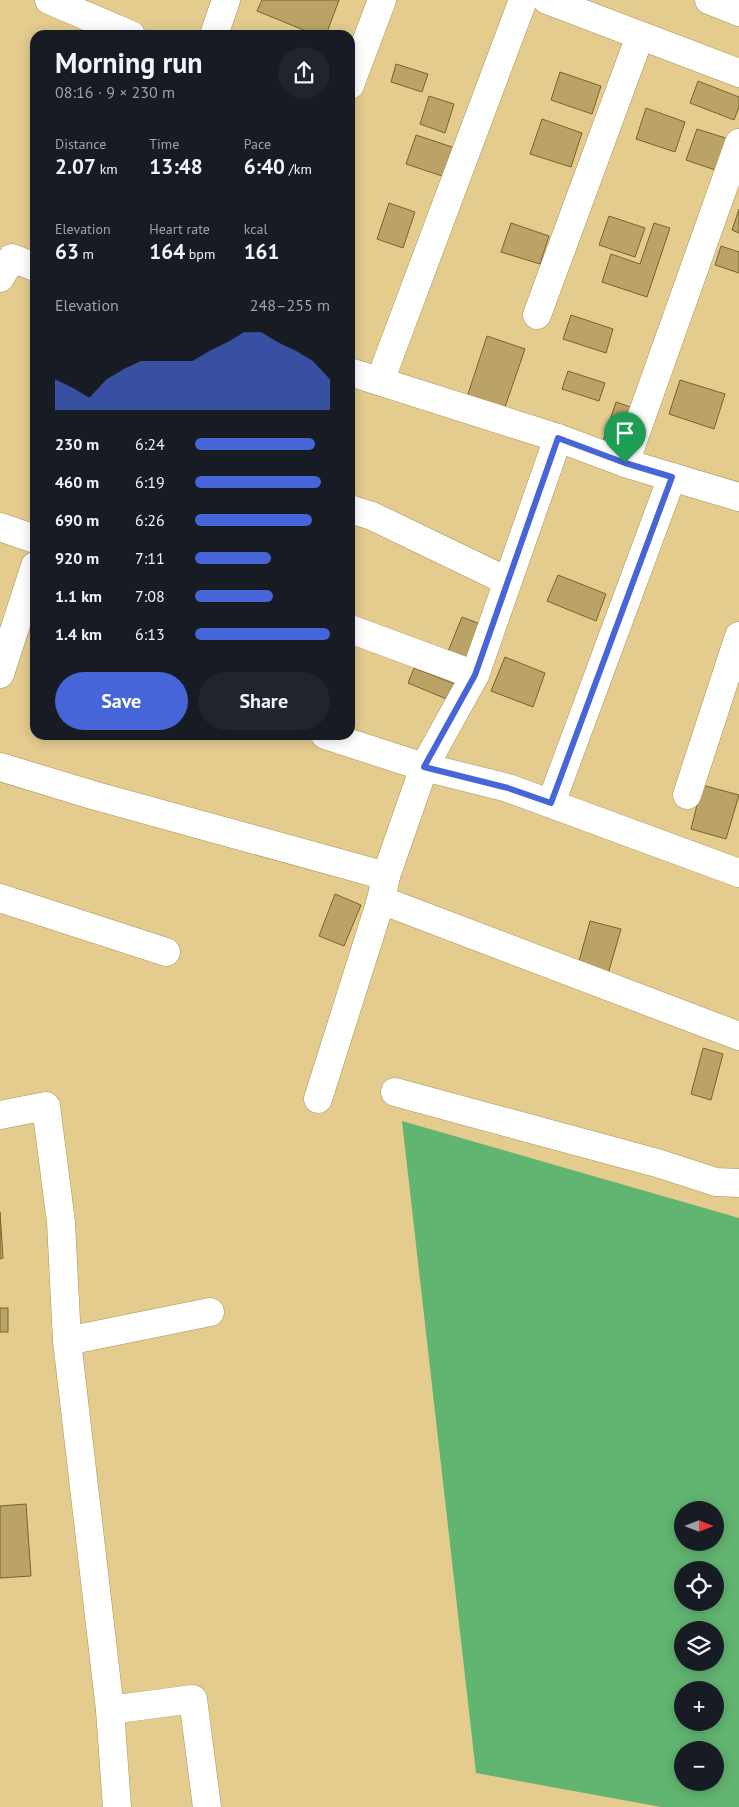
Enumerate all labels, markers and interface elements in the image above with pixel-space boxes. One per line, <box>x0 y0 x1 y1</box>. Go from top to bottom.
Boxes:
text: Morning run <box>55 44 203 81</box>
button: share <box>278 47 330 99</box>
text: 08:16 · 9 × 230 m <box>55 82 175 102</box>
text: Distance <box>55 135 106 153</box>
text: Time <box>149 135 179 153</box>
text: Pace <box>244 135 271 153</box>
text: 2.07 <box>55 153 96 180</box>
text: 13:48 <box>149 153 203 180</box>
text: 6:40 <box>244 153 285 180</box>
text: km <box>96 160 118 178</box>
text: /km <box>285 160 312 178</box>
text: Elevation <box>55 220 111 238</box>
text: Heart rate <box>149 220 210 238</box>
text: kcal <box>244 220 268 238</box>
text: 63 <box>55 238 79 265</box>
text: 164 <box>149 238 185 265</box>
text: 161 <box>244 238 279 265</box>
text: m <box>79 245 94 263</box>
text: bpm <box>185 245 215 263</box>
text: Elevation <box>55 295 119 315</box>
text: 248–255 m <box>250 295 330 315</box>
pin <box>604 412 646 463</box>
icon: arrive <box>611 419 639 447</box>
text: 230 m <box>55 434 99 454</box>
text: 6:24 <box>135 434 165 454</box>
text: 460 m <box>55 472 99 492</box>
text: 6:19 <box>135 472 165 492</box>
text: 690 m <box>55 510 99 530</box>
text: 6:26 <box>135 510 165 530</box>
text: 920 m <box>55 548 99 568</box>
text: 7:11 <box>135 548 165 568</box>
text: 1.1 km <box>55 586 102 606</box>
text: 7:08 <box>135 586 165 606</box>
text: 1.4 km <box>55 624 102 644</box>
text: 6:13 <box>135 624 165 644</box>
button: Save <box>55 672 188 730</box>
button: Share <box>198 672 330 730</box>
north arrow <box>674 1501 724 1551</box>
map controls <box>674 1501 724 1791</box>
button: locate <box>674 1561 724 1611</box>
button: layers <box>674 1621 724 1671</box>
button: + <box>674 1681 724 1731</box>
button: − <box>674 1741 724 1791</box>

